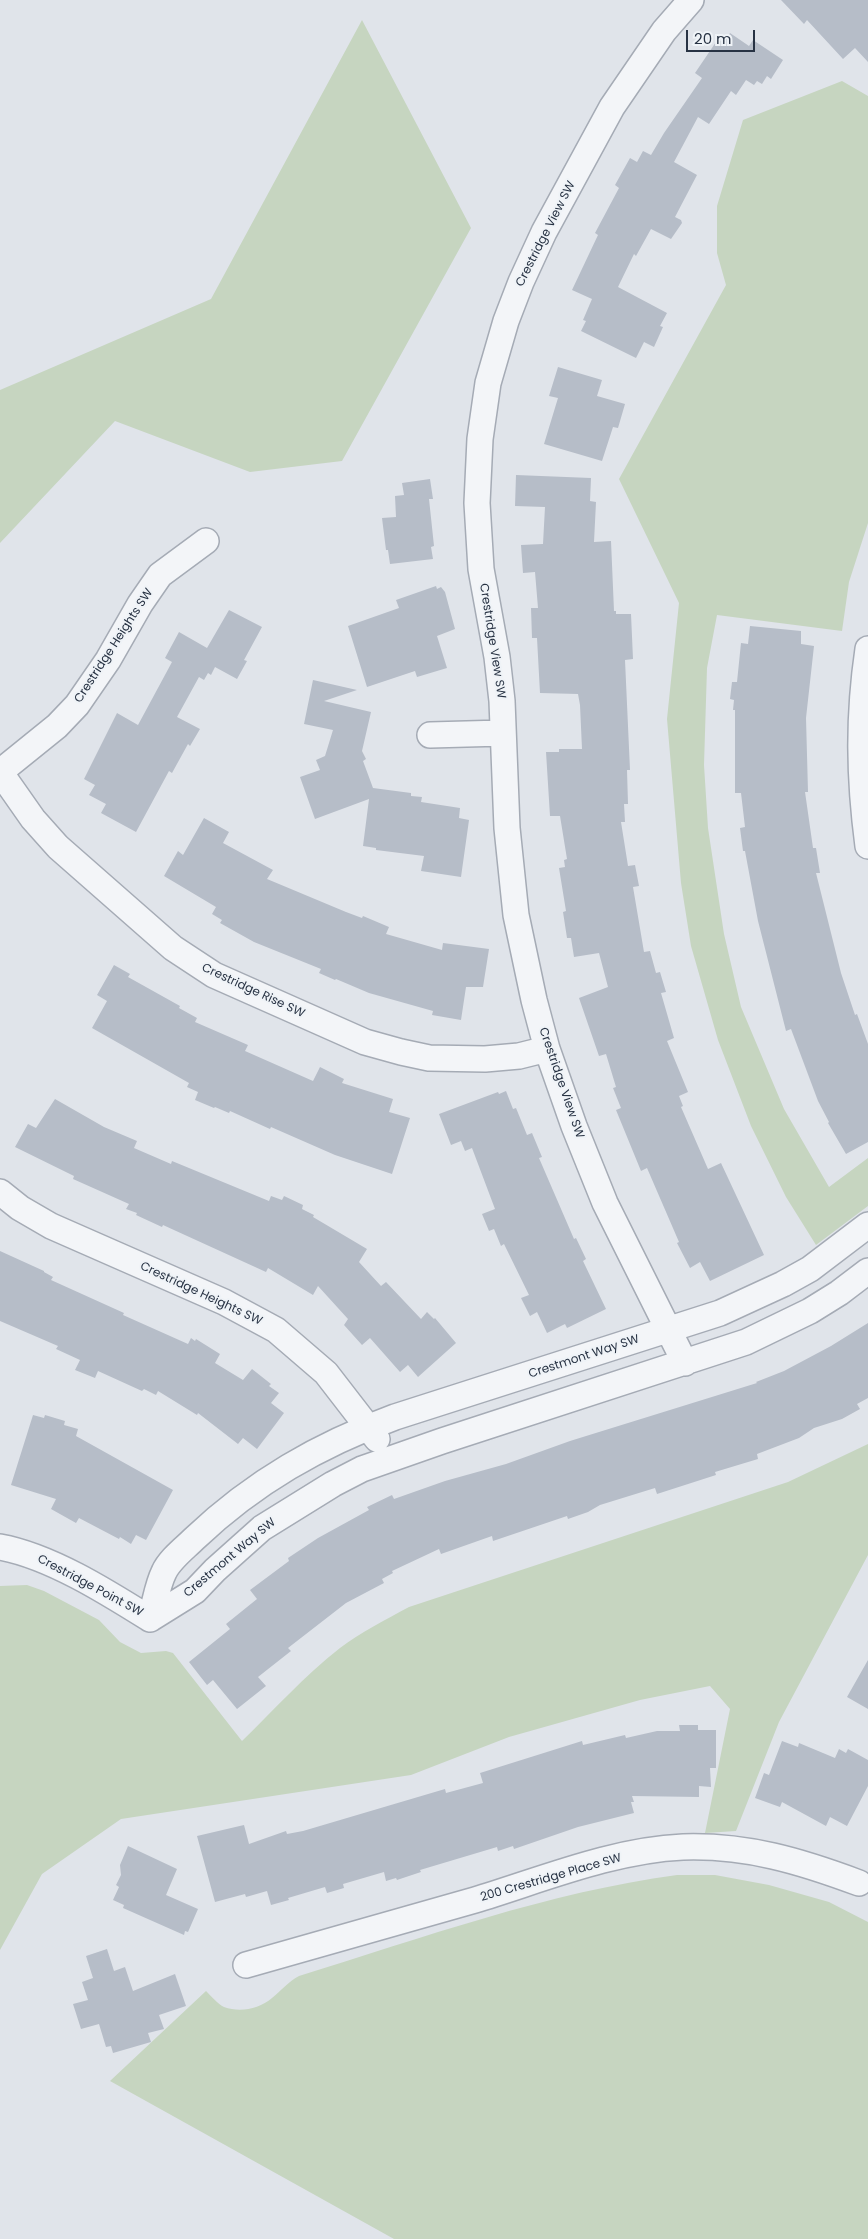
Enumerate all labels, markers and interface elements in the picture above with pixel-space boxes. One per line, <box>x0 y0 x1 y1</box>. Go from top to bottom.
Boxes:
scale bar <box>688 20 757 52</box>
text: 20 m <box>694 28 732 49</box>
street label: Crestridge View SW <box>513 179 579 289</box>
street label: Crestridge View SW <box>476 582 508 700</box>
street label: Crestridge Heights SW <box>72 586 156 706</box>
street label: Crestridge Rise SW <box>199 961 307 1021</box>
street label: Crestridge View SW <box>535 1026 587 1140</box>
street label: Crestridge Heights SW <box>138 1259 264 1329</box>
street label: Crestmont Way SW <box>527 1332 641 1382</box>
street label: Crestmont Way SW <box>181 1515 279 1601</box>
street label: Crestridge Point SW <box>35 1552 145 1620</box>
street label: 200 Crestridge Place SW <box>479 1851 623 1905</box>

